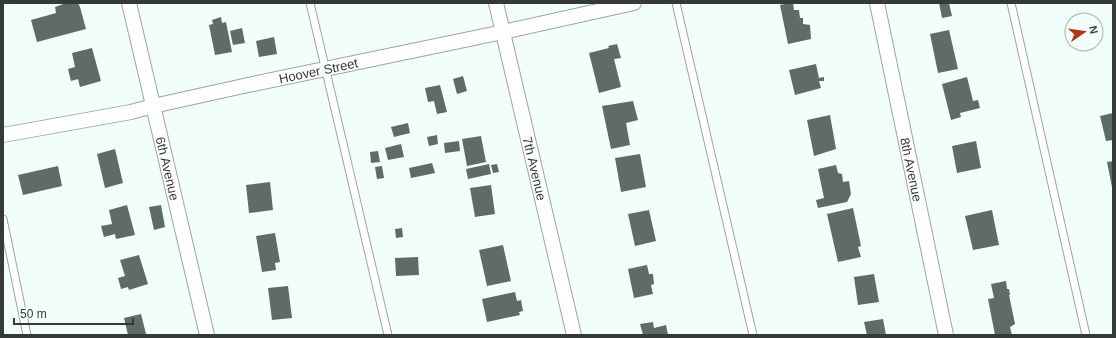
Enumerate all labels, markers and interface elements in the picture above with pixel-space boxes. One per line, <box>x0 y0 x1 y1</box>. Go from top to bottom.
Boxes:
north arrow <box>1064 12 1104 52</box>
text: N <box>1087 25 1100 35</box>
street label: Hoover Street <box>278 55 360 86</box>
street label: 6th Avenue <box>153 135 182 202</box>
street label: 7th Avenue <box>520 135 549 202</box>
street label: 8th Avenue <box>897 136 925 203</box>
scale bar <box>14 300 133 326</box>
text: 50 m <box>20 307 47 321</box>

